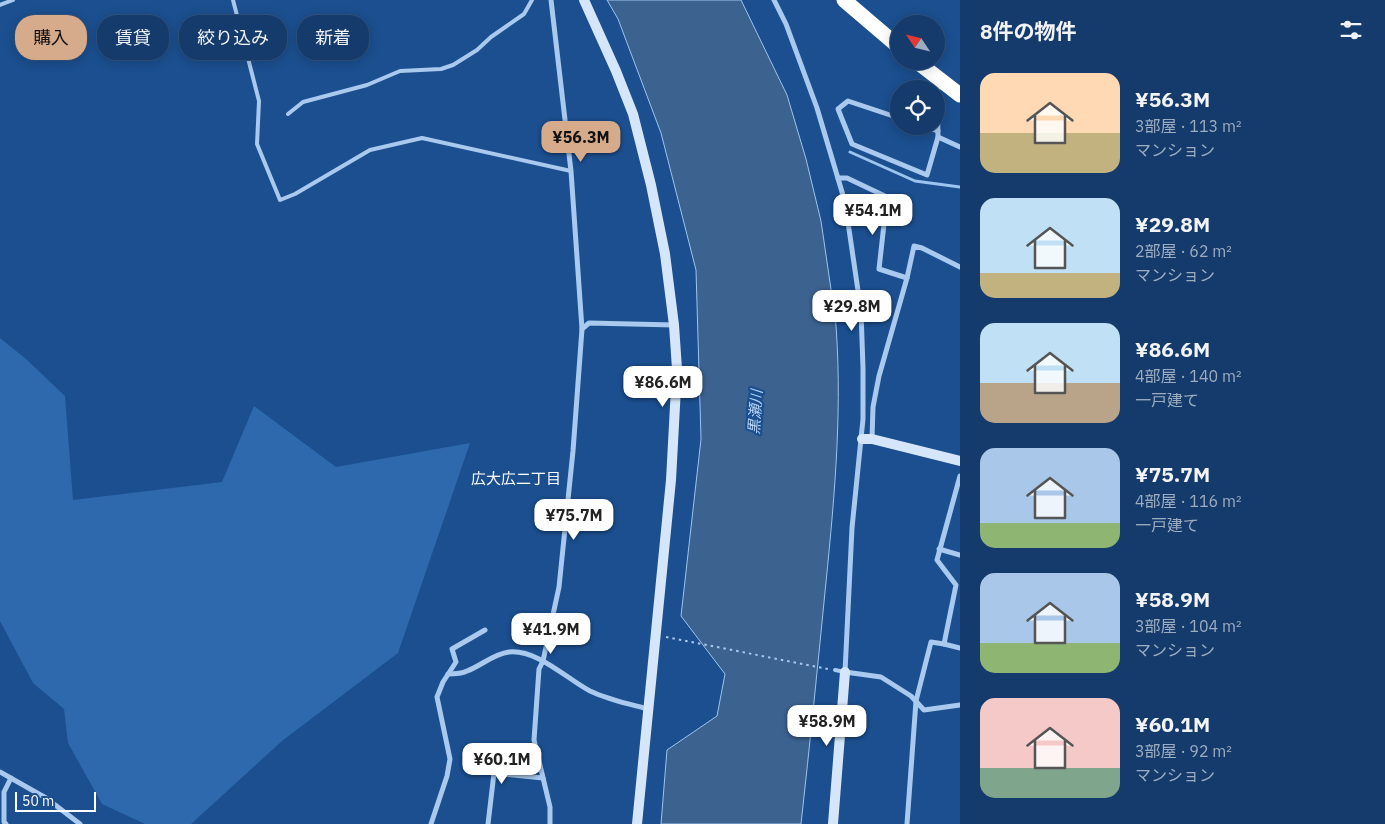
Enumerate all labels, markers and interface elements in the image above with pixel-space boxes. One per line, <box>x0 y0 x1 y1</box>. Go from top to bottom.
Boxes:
chip: 購入 <box>15 15 87 60</box>
chip: 賃貸 <box>97 15 169 60</box>
chip: 絞り込み <box>179 15 287 60</box>
chip: 新着 <box>297 15 369 60</box>
north arrow <box>890 15 945 70</box>
map controls <box>890 15 945 135</box>
icon: filters <box>1337 16 1365 44</box>
text: 8件の物件 <box>980 17 1077 45</box>
button: locate <box>890 80 945 135</box>
text: ¥56.3M <box>1135 85 1210 113</box>
icon: home <box>1020 93 1080 153</box>
text: 3部屋 · 113 m² <box>1135 116 1241 136</box>
pin: ¥56.3M <box>540 120 622 163</box>
text: ¥56.3M <box>552 127 610 147</box>
text: マンション <box>1135 140 1215 160</box>
pin: ¥54.1M <box>832 194 914 236</box>
text: ¥54.1M <box>844 200 902 220</box>
text: ¥29.8M <box>1135 210 1210 238</box>
icon: home <box>1020 218 1080 278</box>
text: 2部屋 · 62 m² <box>1135 241 1232 261</box>
text: マンション <box>1135 265 1215 285</box>
pin: ¥29.8M <box>811 290 893 332</box>
text: ¥29.8M <box>823 296 881 316</box>
text: ¥86.6M <box>1135 335 1210 363</box>
icon: home <box>1020 343 1080 403</box>
pin: ¥86.6M <box>622 366 704 408</box>
text: 4部屋 · 140 m² <box>1135 366 1241 386</box>
text: ¥86.6M <box>634 372 692 392</box>
water label: 黒瀬川 <box>744 387 766 435</box>
text: 一戸建て <box>1135 390 1199 410</box>
text: ¥75.7M <box>1135 460 1210 488</box>
icon: home <box>1020 468 1080 528</box>
district label: 広大広二丁目 <box>471 469 561 488</box>
text: 4部屋 · 116 m² <box>1135 491 1241 511</box>
pin: ¥75.7M <box>533 498 615 541</box>
text: ¥75.7M <box>545 505 603 525</box>
text: 一戸建て <box>1135 515 1199 535</box>
text: ¥58.9M <box>1135 585 1210 613</box>
icon: home <box>1020 593 1080 653</box>
pin: ¥41.9M <box>510 612 592 655</box>
text: 3部屋 · 104 m² <box>1135 616 1241 636</box>
text: ¥41.9M <box>522 619 580 639</box>
text: マンション <box>1135 640 1215 660</box>
pin: ¥58.9M <box>786 704 868 747</box>
text: ¥60.1M <box>1135 710 1210 738</box>
text: ¥58.9M <box>798 711 856 731</box>
icon: home <box>1020 718 1080 778</box>
text: 3部屋 · 92 m² <box>1135 741 1232 761</box>
pin: ¥60.1M <box>461 742 543 785</box>
text: ¥60.1M <box>473 749 531 769</box>
text: マンション <box>1135 765 1215 785</box>
scale bar <box>15 789 96 812</box>
text: 50 m <box>22 792 54 810</box>

